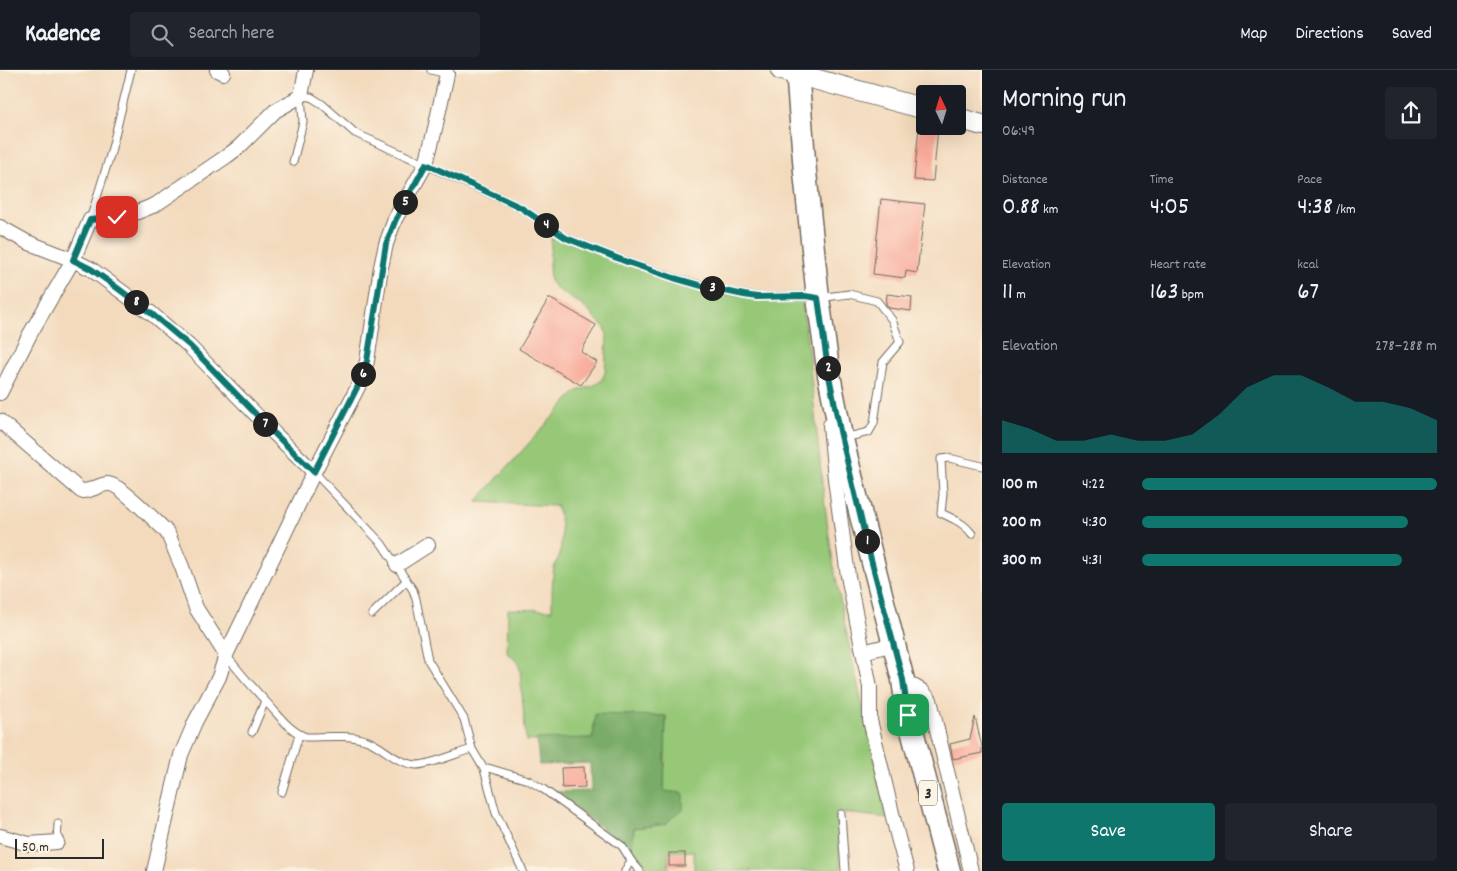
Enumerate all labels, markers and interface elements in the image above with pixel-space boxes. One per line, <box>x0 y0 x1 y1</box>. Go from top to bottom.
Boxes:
search box <box>130 12 480 57</box>
text: Kadence <box>25 18 100 52</box>
icon: search <box>148 21 176 49</box>
text: Search here <box>188 21 274 48</box>
text: Map <box>1240 22 1267 47</box>
text: Directions <box>1295 22 1364 47</box>
text: Saved <box>1392 22 1432 47</box>
text: Morning run <box>1002 81 1126 121</box>
north arrow <box>916 85 966 135</box>
map controls <box>916 85 966 135</box>
button: share <box>1385 87 1437 139</box>
text: 06:49 <box>1002 120 1035 143</box>
text: Distance <box>1002 170 1048 190</box>
text: Time <box>1150 170 1174 190</box>
text: Pace <box>1297 170 1322 190</box>
pin: 5 <box>392 190 418 214</box>
text: 0.88 <box>1002 190 1040 226</box>
text: 4:05 <box>1150 190 1189 226</box>
text: 4:38 <box>1297 190 1333 226</box>
text: 5 <box>402 192 409 212</box>
pin <box>96 196 138 238</box>
text: km <box>1040 200 1058 220</box>
text: /km <box>1333 200 1356 220</box>
icon: check <box>103 203 131 231</box>
pin: 4 <box>534 212 558 238</box>
text: 4 <box>544 215 549 235</box>
text: Elevation <box>1002 255 1051 275</box>
text: Heart rate <box>1150 255 1206 275</box>
text: kcal <box>1297 255 1319 275</box>
text: 11 <box>1002 275 1013 311</box>
text: 163 <box>1150 275 1178 311</box>
text: 67 <box>1297 275 1319 311</box>
pin: 3 <box>700 276 724 300</box>
text: 3 <box>709 278 716 298</box>
text: m <box>1013 285 1026 305</box>
text: bpm <box>1178 285 1204 305</box>
pin: 8 <box>124 290 148 314</box>
text: 8 <box>134 292 139 312</box>
text: Elevation <box>1002 335 1058 358</box>
text: 278–288 m <box>1375 335 1437 358</box>
pin: 2 <box>816 356 840 380</box>
text: 2 <box>825 358 832 378</box>
pin: 6 <box>350 362 376 386</box>
text: 6 <box>360 364 367 384</box>
pin: 7 <box>252 412 278 436</box>
text: 7 <box>263 414 268 434</box>
text: 100 m <box>1002 473 1038 496</box>
text: 4:22 <box>1082 473 1105 496</box>
text: 200 m <box>1002 511 1041 534</box>
text: 4:30 <box>1082 511 1107 534</box>
pin: 1 <box>854 528 880 554</box>
text: 1 <box>866 531 869 551</box>
text: 300 m <box>1002 549 1041 572</box>
text: 4:31 <box>1082 549 1102 572</box>
pin <box>887 694 929 736</box>
icon: arrive <box>894 701 922 729</box>
road number: 3 <box>919 780 937 806</box>
button: Save <box>1002 803 1215 861</box>
button: Share <box>1225 803 1437 861</box>
scale bar <box>15 836 104 859</box>
text: 50 m <box>22 838 49 858</box>

